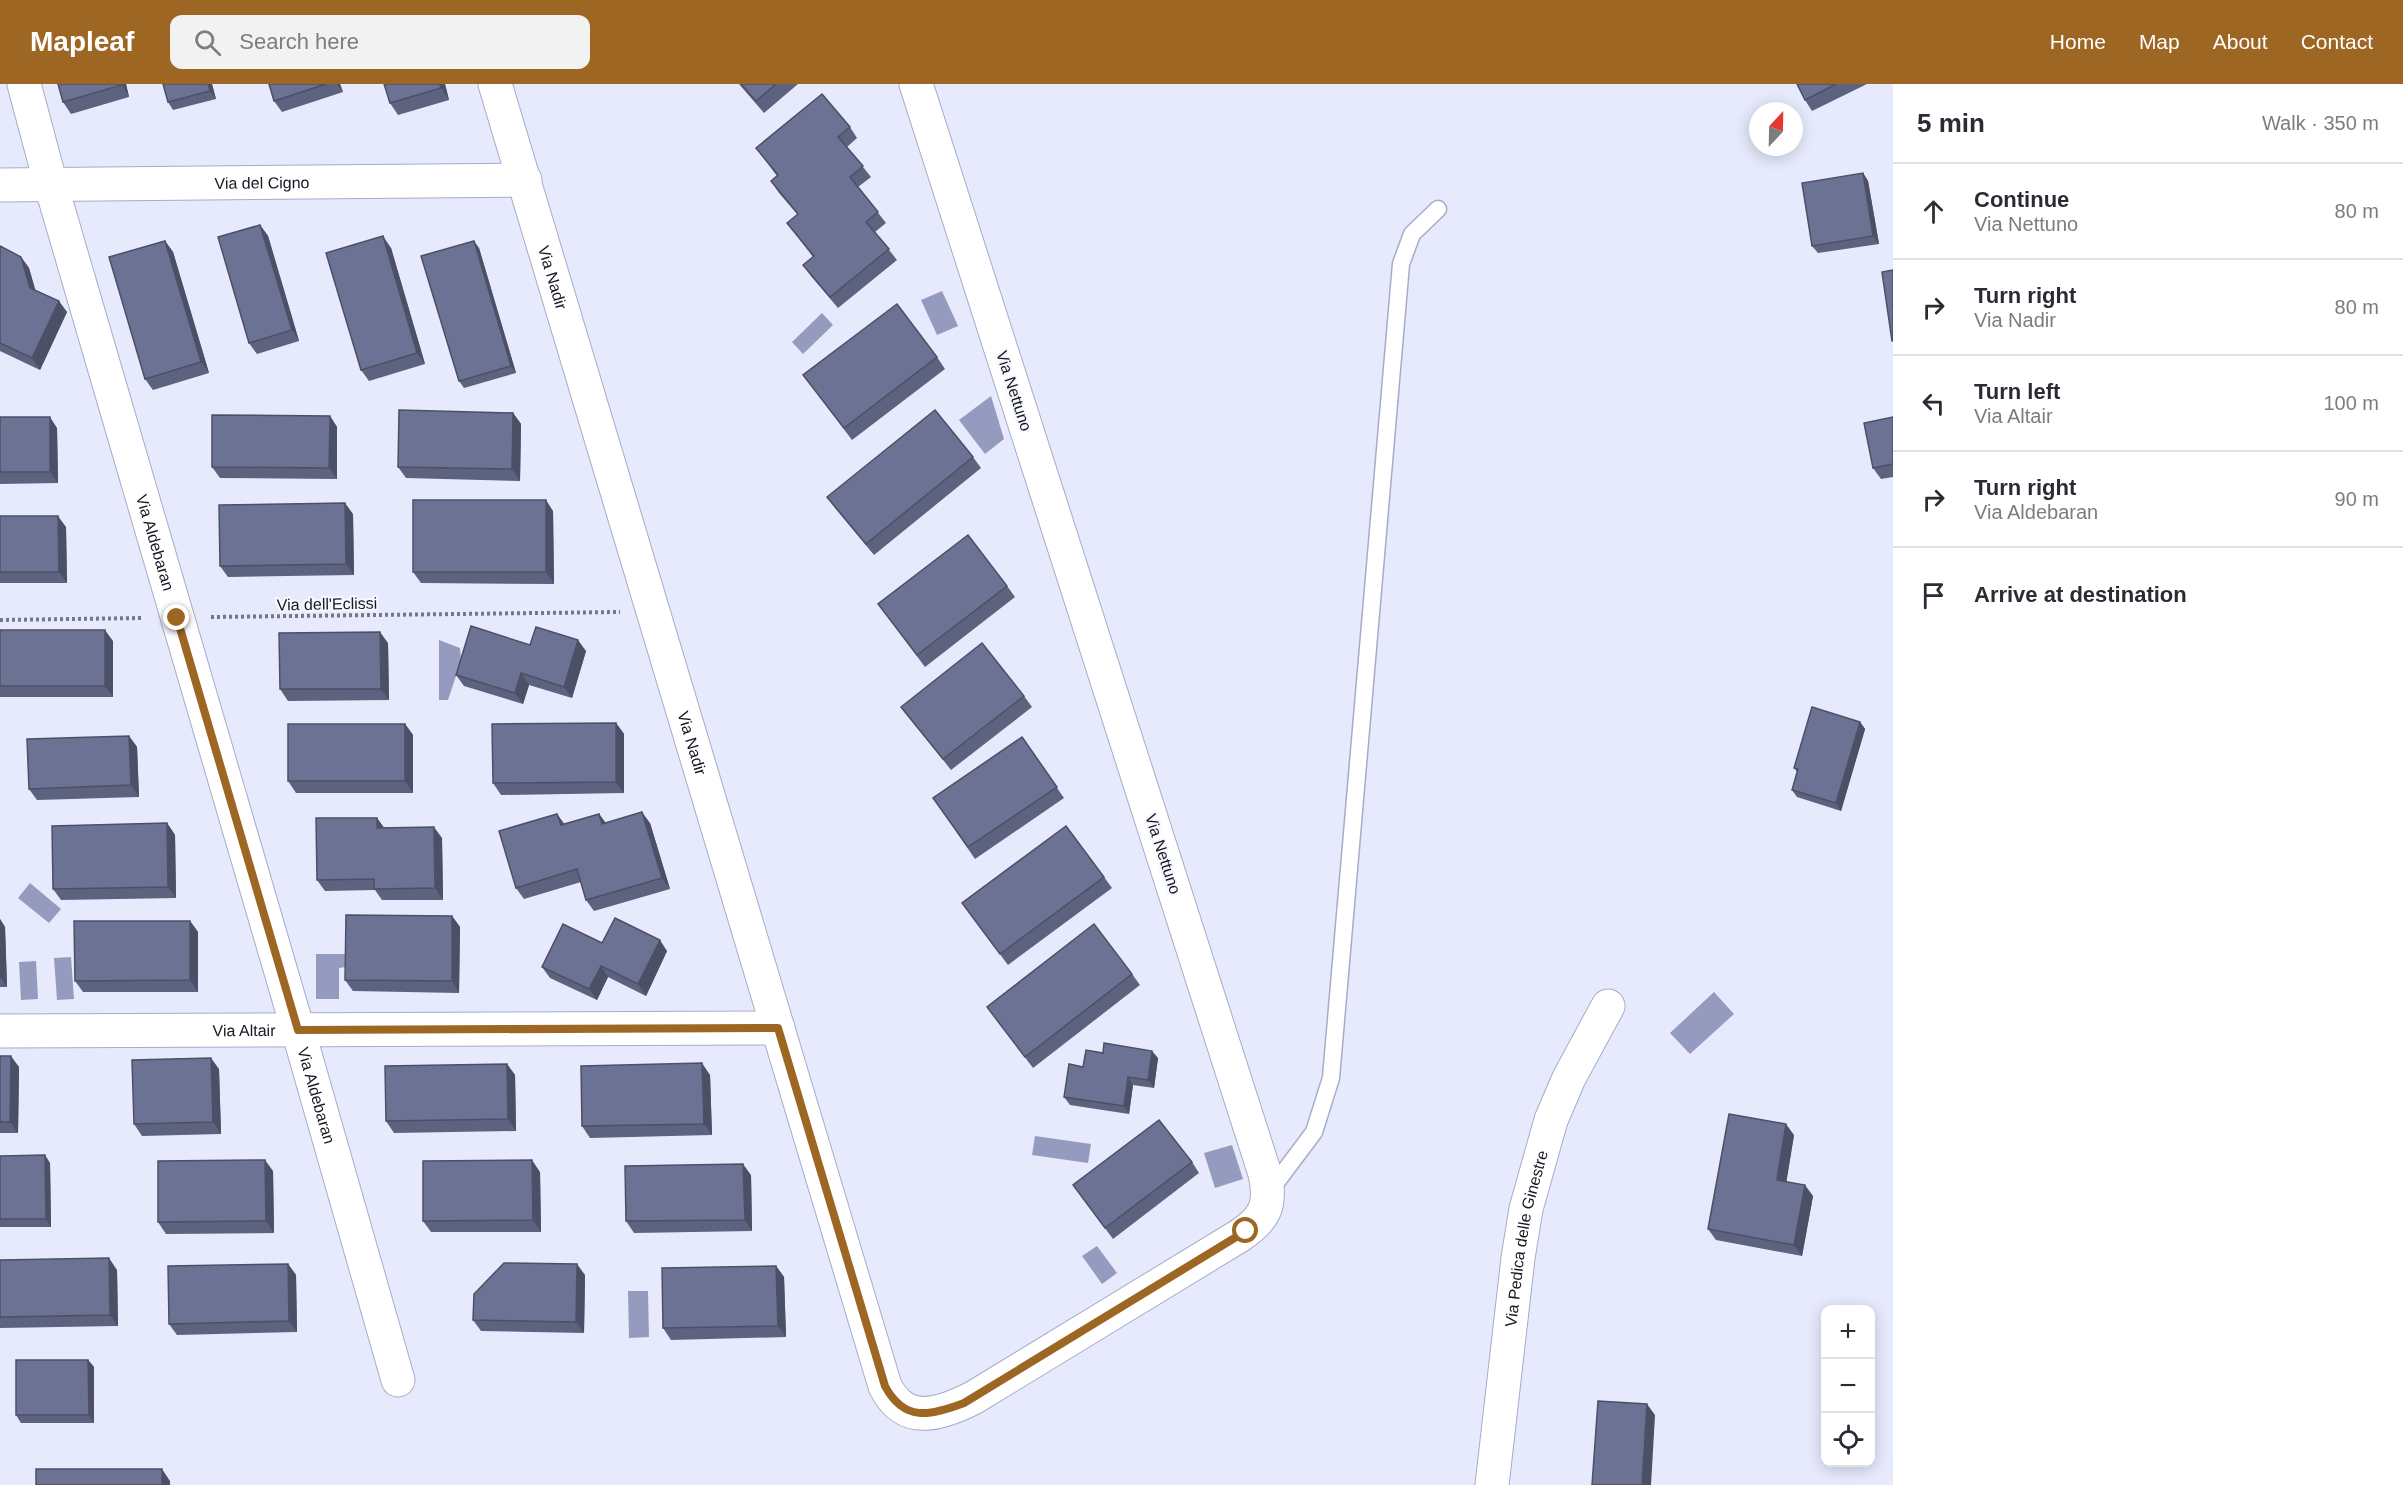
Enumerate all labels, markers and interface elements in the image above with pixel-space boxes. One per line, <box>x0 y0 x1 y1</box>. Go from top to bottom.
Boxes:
search box <box>170 15 590 69</box>
text: Mapleaf <box>30 26 134 57</box>
icon: search <box>191 26 224 59</box>
text: Search here <box>239 29 359 54</box>
text: Home <box>2050 30 2106 53</box>
text: Map <box>2139 30 2180 53</box>
text: About <box>2213 30 2268 53</box>
text: Contact <box>2301 30 2373 53</box>
north arrow <box>1749 102 1803 156</box>
text: 5 min <box>1917 108 1985 138</box>
text: Walk · 350 m <box>2262 112 2379 134</box>
street label: Via del Cigno <box>214 174 310 191</box>
text: Continue <box>1974 187 2069 212</box>
icon: ahead <box>1917 195 1950 228</box>
text: 80 m <box>2335 200 2379 222</box>
text: Via Nettuno <box>1974 213 2078 235</box>
street label: Via Nadir <box>535 244 571 312</box>
text: Turn right <box>1974 283 2076 308</box>
icon: right <box>1917 291 1950 324</box>
text: 80 m <box>2335 296 2379 318</box>
text: Via Nadir <box>1974 309 2056 331</box>
street label: Via Nettuno <box>993 349 1035 433</box>
text: Turn left <box>1974 379 2060 404</box>
icon: left <box>1917 387 1950 420</box>
text: 100 m <box>2323 392 2379 414</box>
text: Via Altair <box>1974 405 2053 427</box>
text: Turn right <box>1974 475 2076 500</box>
icon: right <box>1917 483 1950 516</box>
text: 90 m <box>2335 488 2379 510</box>
street label: Via Aldebaran <box>133 492 178 593</box>
text: Via Aldebaran <box>1974 501 2098 523</box>
icon: arrive <box>1917 579 1950 612</box>
text: Arrive at destination <box>1974 582 2187 607</box>
street label: Via dell'Eclissi <box>277 595 377 613</box>
route end <box>163 604 189 630</box>
street label: Via Nadir <box>675 709 710 778</box>
street label: Via Nettuno <box>1142 812 1184 896</box>
street label: Via Altair <box>213 1021 276 1039</box>
street label: Via Aldebaran <box>295 1045 339 1146</box>
street label: Via Pedica delle Ginestre <box>1502 1148 1551 1328</box>
route start <box>1232 1217 1258 1243</box>
map controls <box>1821 1305 1875 1467</box>
button: + <box>1821 1305 1875 1359</box>
button: − <box>1821 1359 1875 1413</box>
button: locate <box>1821 1413 1875 1467</box>

